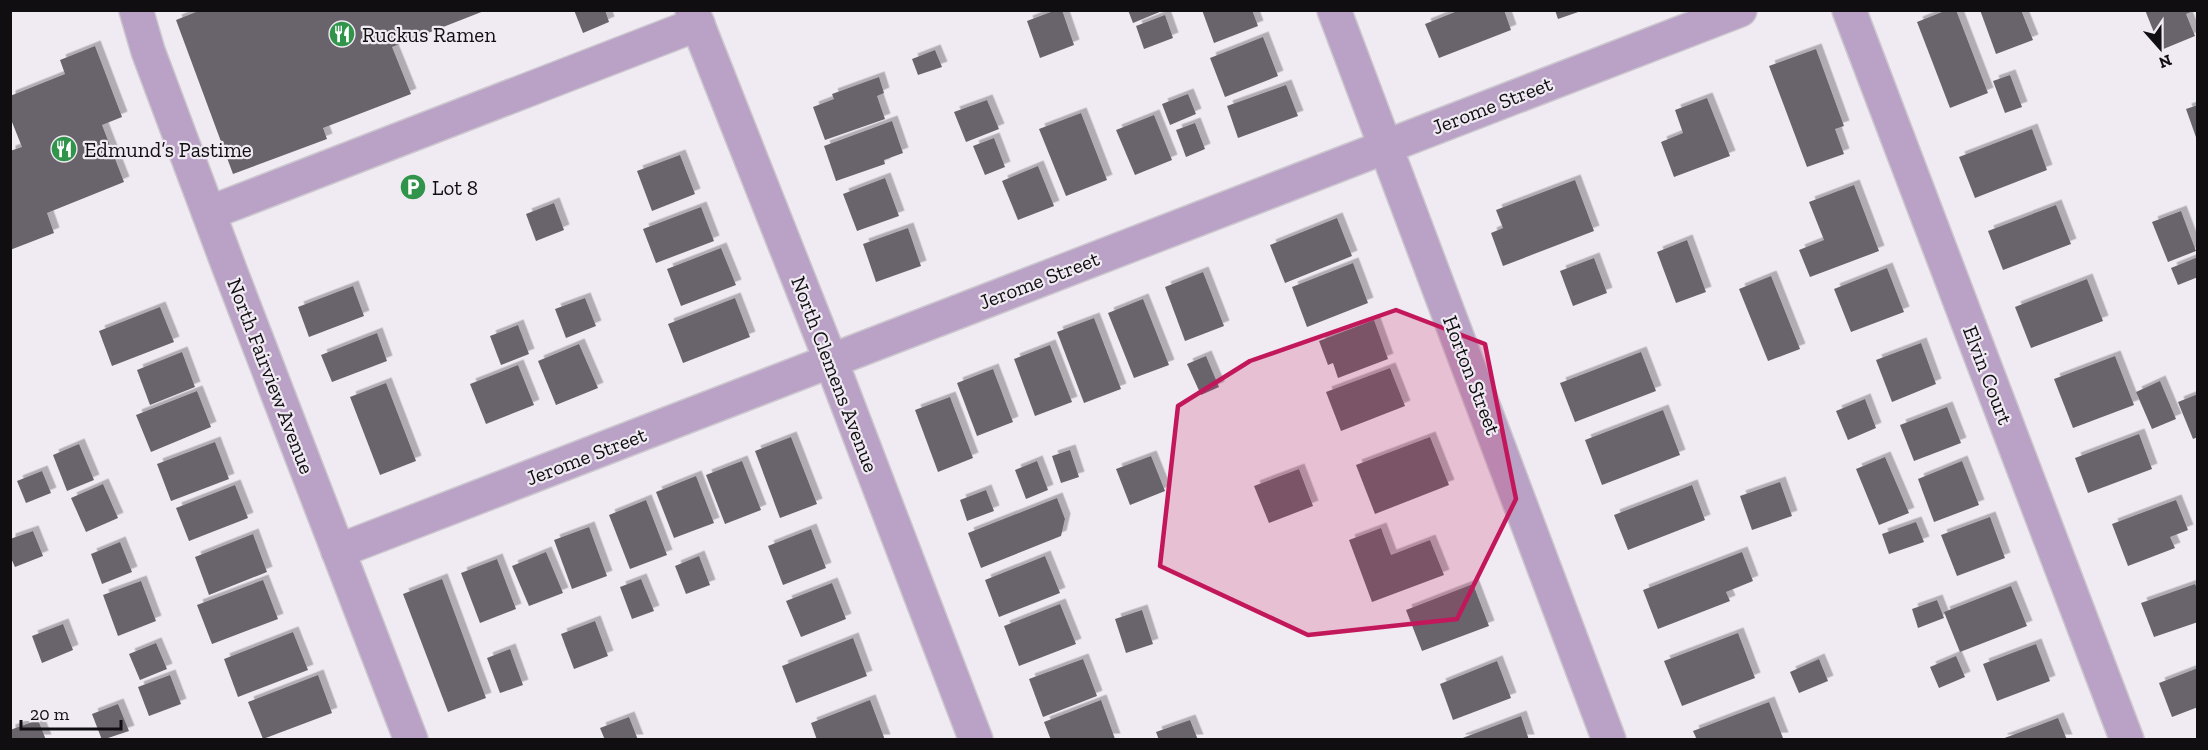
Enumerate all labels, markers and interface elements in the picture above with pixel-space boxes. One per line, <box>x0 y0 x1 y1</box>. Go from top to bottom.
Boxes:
north arrow <box>2130 18 2190 78</box>
restaurant icon: Ruckus Ramen <box>327 19 357 49</box>
place label: Ruckus Ramen <box>362 22 496 47</box>
text: N <box>2156 50 2174 73</box>
street label: Jerome Street <box>1428 71 1556 139</box>
restaurant icon: Edmund’s Pastime <box>49 134 79 164</box>
place label: Edmund’s Pastime <box>84 137 252 162</box>
parking icon: Lot 8 <box>398 172 428 202</box>
place label: Lot 8 <box>432 175 478 200</box>
street label: Jerome Street <box>975 246 1103 314</box>
street label: North Clemens Avenue <box>786 273 884 476</box>
street label: North Fairview Avenue <box>222 275 320 477</box>
street label: Horton Street <box>1438 312 1506 438</box>
street label: Elvin Court <box>1958 322 2018 428</box>
street label: Jerome Street <box>522 422 650 490</box>
scale bar <box>21 693 122 731</box>
text: 20 m <box>30 703 70 725</box>

